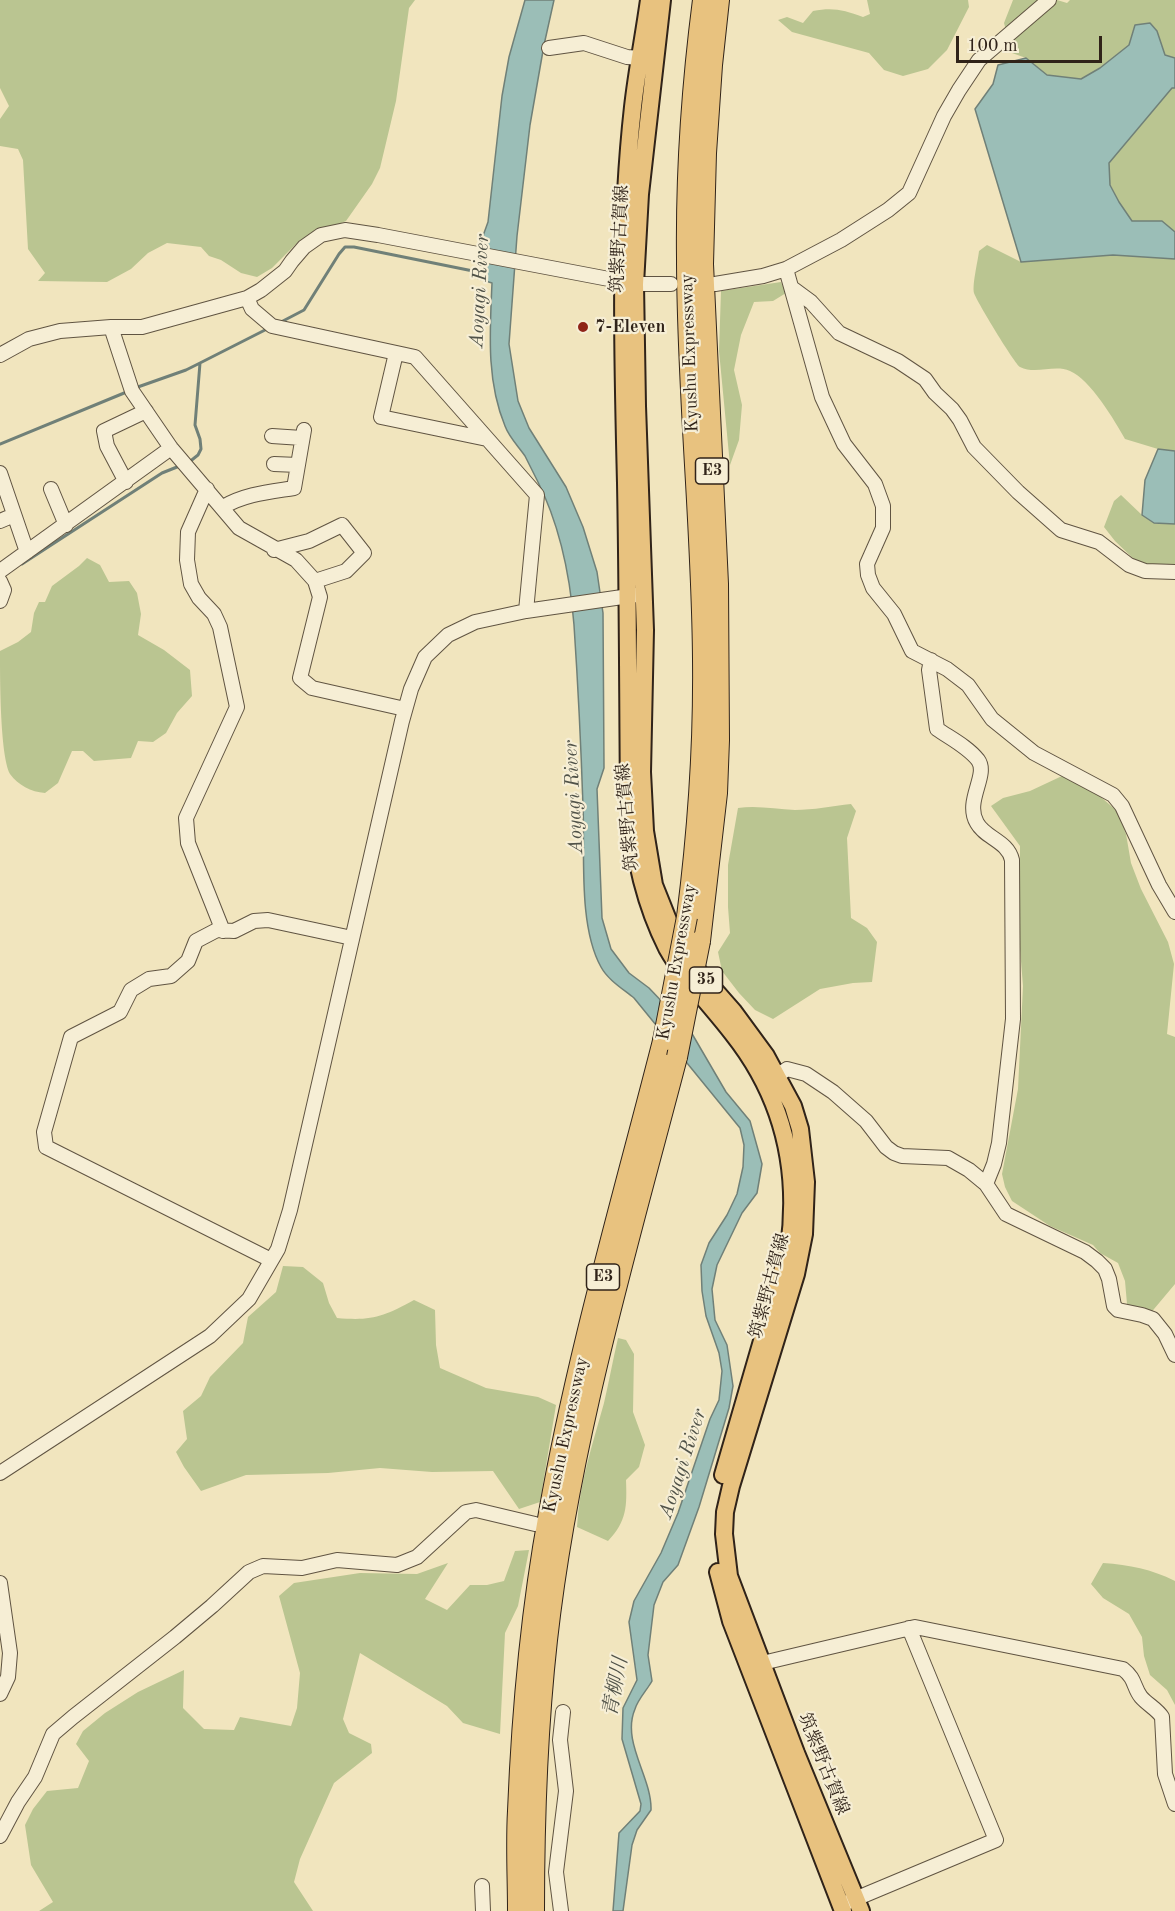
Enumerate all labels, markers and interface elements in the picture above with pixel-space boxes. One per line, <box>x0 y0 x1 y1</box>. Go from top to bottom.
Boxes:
scale bar <box>959 24 1104 62</box>
text: 100 m <box>967 37 1018 55</box>
street label: 筑紫野古賀線 <box>606 185 634 293</box>
water label: Aoyagi River <box>465 233 495 349</box>
street label: Kyushu Expressway <box>676 273 704 433</box>
place label: 7-Eleven <box>595 316 666 338</box>
marker: 7-Eleven <box>576 320 590 334</box>
road number: E3 <box>696 458 728 484</box>
water label: Aoyagi River <box>559 739 589 855</box>
street label: 筑紫野古賀線 <box>613 762 643 872</box>
street label: Kyushu Expressway <box>653 882 701 1042</box>
road number: 35 <box>690 967 722 993</box>
street label: 筑紫野古賀線 <box>746 1231 794 1341</box>
road number: E3 <box>586 1264 620 1290</box>
street label: Kyushu Expressway <box>539 1355 593 1515</box>
water label: Aoyagi River <box>654 1406 712 1522</box>
water label: 青柳川 <box>598 1655 634 1719</box>
street label: 筑紫野古賀線 <box>793 1710 853 1818</box>

